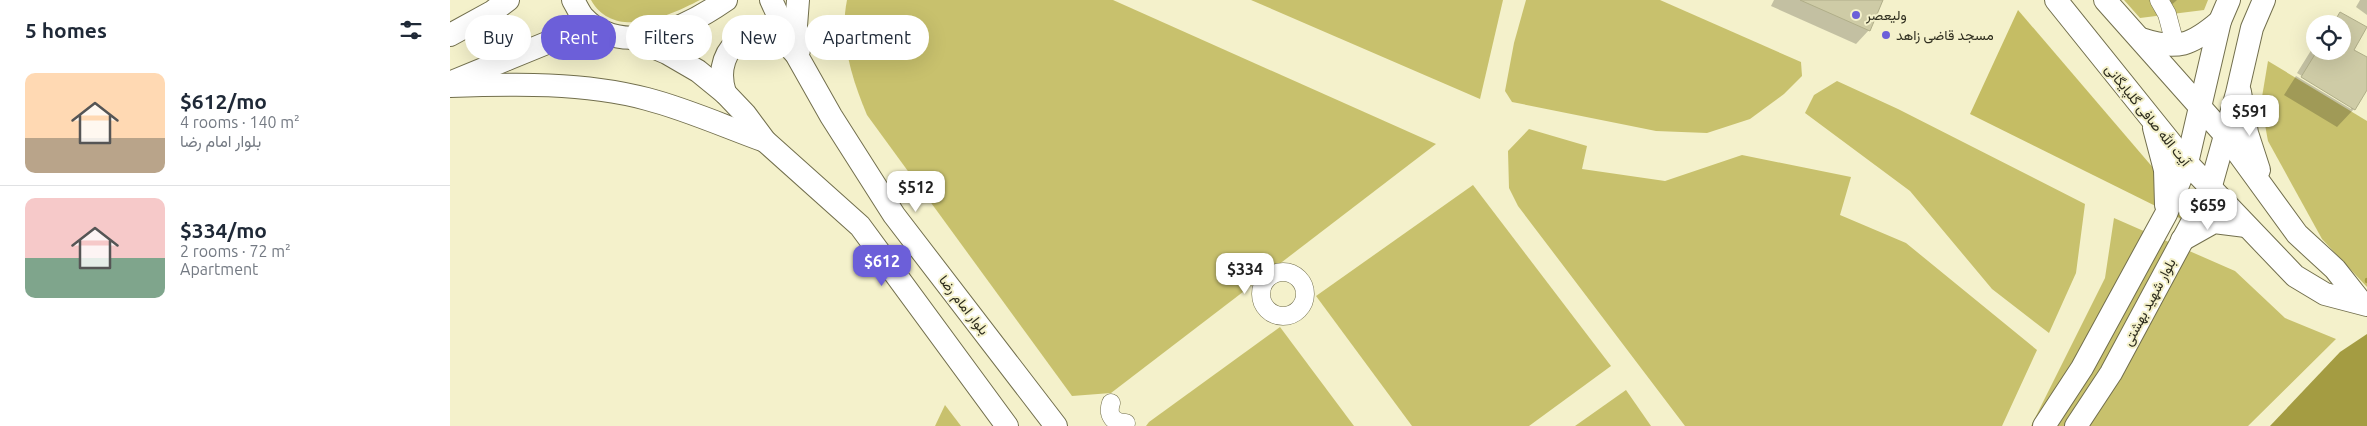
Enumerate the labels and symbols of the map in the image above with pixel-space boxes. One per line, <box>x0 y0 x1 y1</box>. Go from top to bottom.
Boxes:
place label: ولیعصر <box>1865 7 1907 24</box>
marker: ولیعصر <box>1850 9 1862 21</box>
place label: مسجد قاضی زاهد <box>1896 27 1994 44</box>
marker: مسجد قاضی زاهد <box>1880 29 1892 41</box>
street label: آیت الله صافی گلپایگانی <box>2100 61 2195 172</box>
pin: $591 <box>2220 94 2280 137</box>
pin: $512 <box>886 170 946 213</box>
pin: $659 <box>2178 188 2238 231</box>
pin: $612 <box>852 244 912 287</box>
pin: $334 <box>1215 252 1275 295</box>
street label: بلوار شهید بهشتی <box>2119 255 2180 349</box>
street label: بلوار امام رضا <box>935 272 992 339</box>

